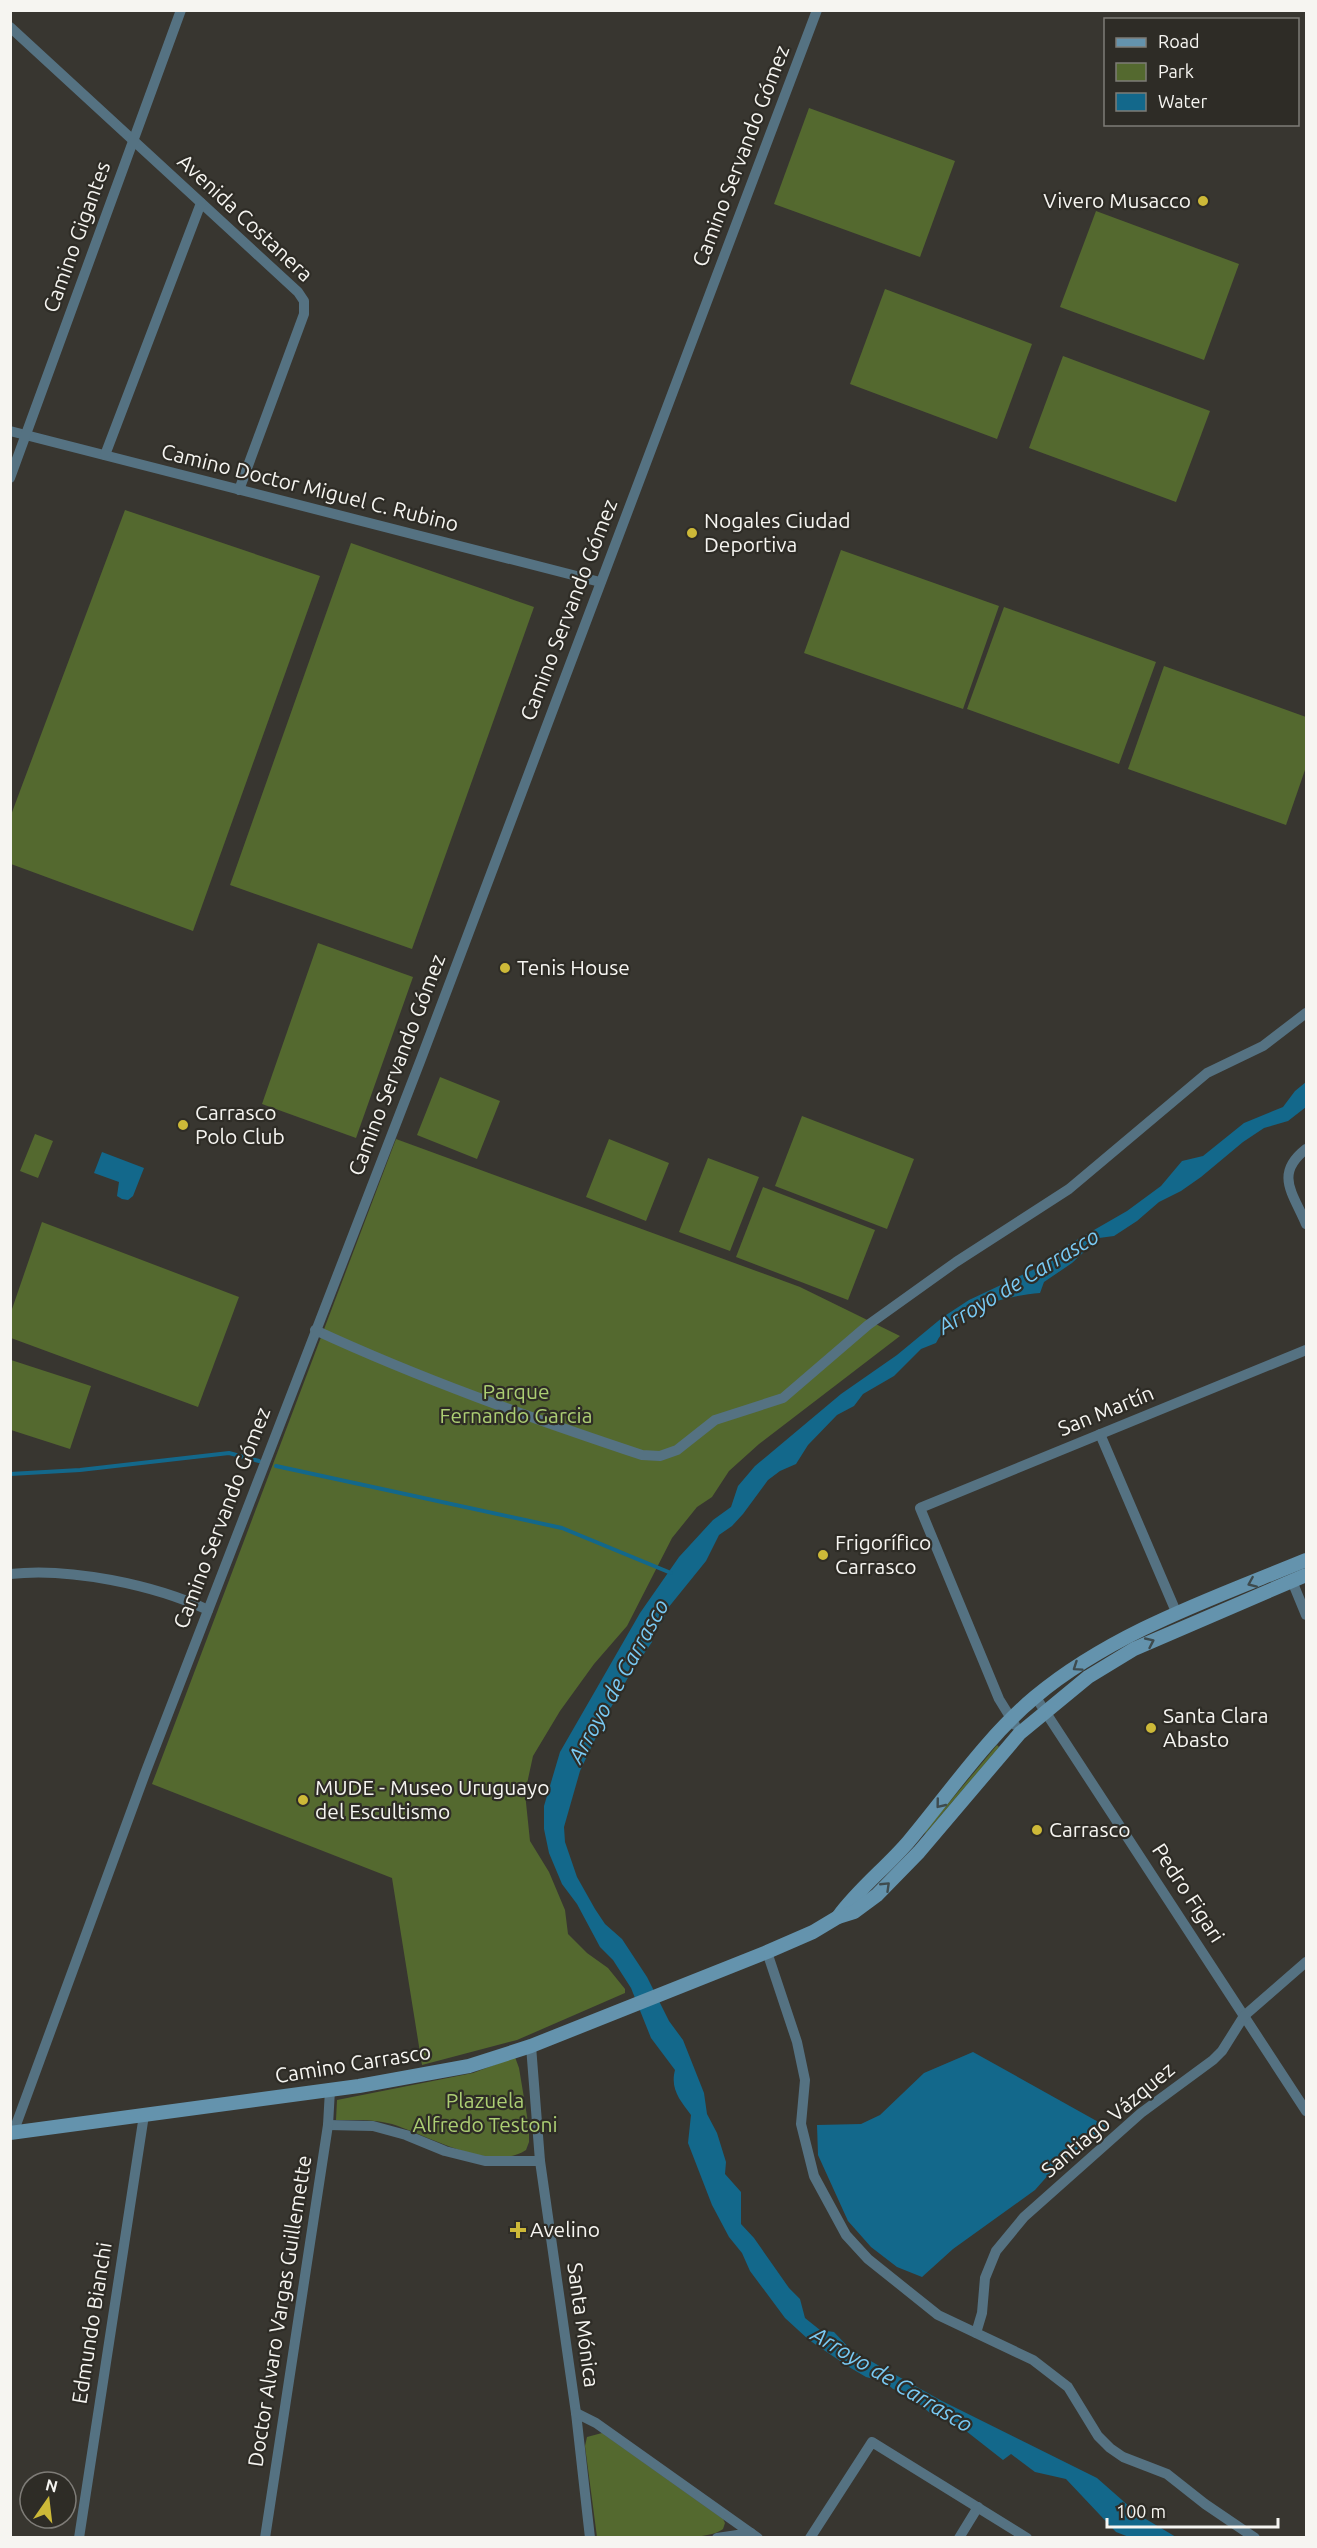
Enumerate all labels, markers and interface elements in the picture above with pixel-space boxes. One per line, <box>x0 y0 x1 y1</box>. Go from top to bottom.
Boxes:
legend <box>1104 18 1299 126</box>
text: Road <box>1158 31 1200 51</box>
street label: Camino Servando Gómez <box>687 42 793 270</box>
text: Park <box>1158 61 1194 81</box>
text: Water <box>1158 91 1208 111</box>
street label: Avenida Costanera <box>173 149 318 286</box>
street label: Camino Gigantes <box>38 158 114 315</box>
place label: Vivero Musacco <box>1043 188 1191 212</box>
marker: Vivero Musacco <box>1196 194 1210 208</box>
street label: Camino Doctor Miguel C. Rubino <box>159 438 461 536</box>
street label: Camino Servando Gómez <box>515 496 621 724</box>
place label: Nogales Ciudad Deportiva <box>704 508 851 556</box>
marker: Nogales Ciudad Deportiva <box>685 526 699 540</box>
street label: Camino Servando Gómez <box>343 951 449 1179</box>
place label: Tenis House <box>517 955 630 979</box>
marker: Tenis House <box>498 961 512 975</box>
place label: Carrasco Polo Club <box>195 1100 285 1148</box>
marker: Carrasco Polo Club <box>176 1118 190 1132</box>
water label: Arroyo de Carrasco <box>932 1223 1103 1339</box>
park label: Parque Fernando Garcia <box>439 1379 593 1427</box>
street label: San Martín <box>1054 1380 1157 1440</box>
street label: Camino Servando Gómez <box>168 1404 274 1632</box>
place label: Frigorífico Carrasco <box>835 1530 931 1578</box>
marker: Frigorífico Carrasco <box>816 1548 830 1562</box>
one-way arrow <box>1248 1576 1259 1588</box>
water label: Arroyo de Carrasco <box>562 1594 673 1768</box>
one-way arrow <box>1144 1637 1155 1649</box>
one-way arrow <box>1073 1660 1084 1671</box>
place label: Santa Clara Abasto <box>1163 1703 1269 1751</box>
marker: Santa Clara Abasto <box>1144 1721 1158 1735</box>
place label: MUDE - Museo Uruguayo del Escultismo <box>315 1775 549 1823</box>
marker: MUDE - Museo Uruguayo del Escultismo <box>296 1793 310 1807</box>
one-way arrow <box>936 1797 947 1808</box>
place label: Carrasco <box>1049 1817 1130 1841</box>
marker: Carrasco <box>1030 1823 1044 1837</box>
street label: Pedro Figari <box>1148 1838 1230 1946</box>
one-way arrow <box>879 1882 890 1893</box>
street label: Camino Carrasco <box>273 2039 432 2087</box>
street label: Santiago Vázquez <box>1036 2057 1179 2182</box>
park label: Plazuela Alfredo Testoni <box>412 2088 558 2136</box>
street label: Doctor Alvaro Vargas Guillemette <box>243 2153 316 2468</box>
place label: Avelino <box>530 2217 600 2241</box>
marker: Avelino <box>511 2223 525 2237</box>
street label: Edmundo Bianchi <box>66 2240 116 2405</box>
street label: Santa Mónica <box>563 2261 605 2389</box>
water label: Arroyo de Carrasco <box>806 2320 977 2437</box>
north arrow <box>18 2470 78 2530</box>
text: N <box>44 2475 60 2496</box>
scale bar <box>1107 2491 1278 2529</box>
text: 100 m <box>1116 2501 1166 2521</box>

